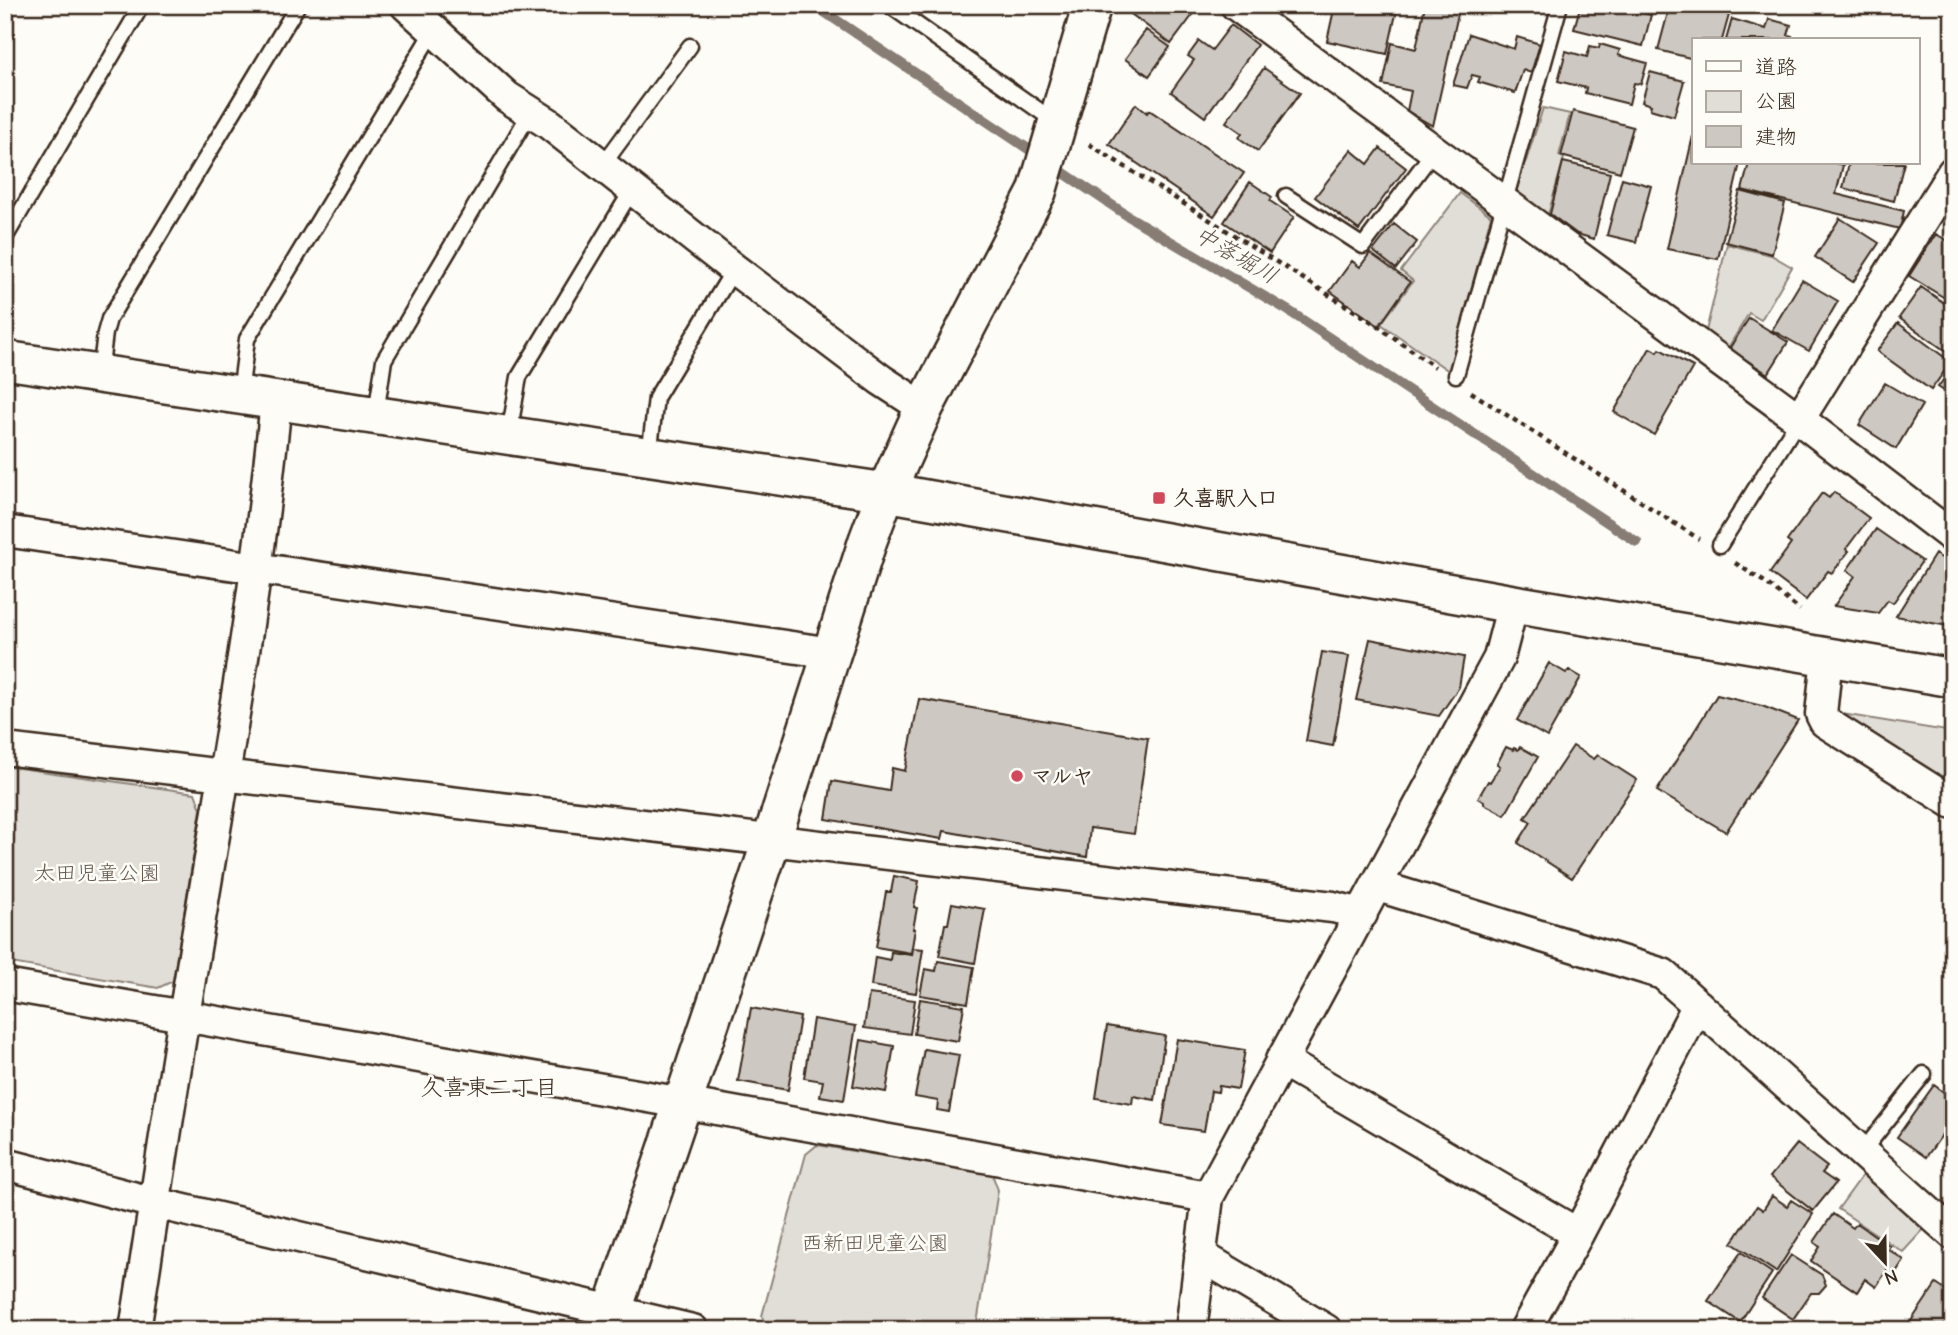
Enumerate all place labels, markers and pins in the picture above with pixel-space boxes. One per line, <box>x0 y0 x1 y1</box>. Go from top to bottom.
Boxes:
place label: 久喜駅入口 <box>1173 486 1278 510</box>
marker: 久喜駅入口 <box>1151 490 1167 506</box>
place label: マルヤ <box>1031 764 1094 788</box>
marker: マルヤ <box>1009 768 1025 784</box>

